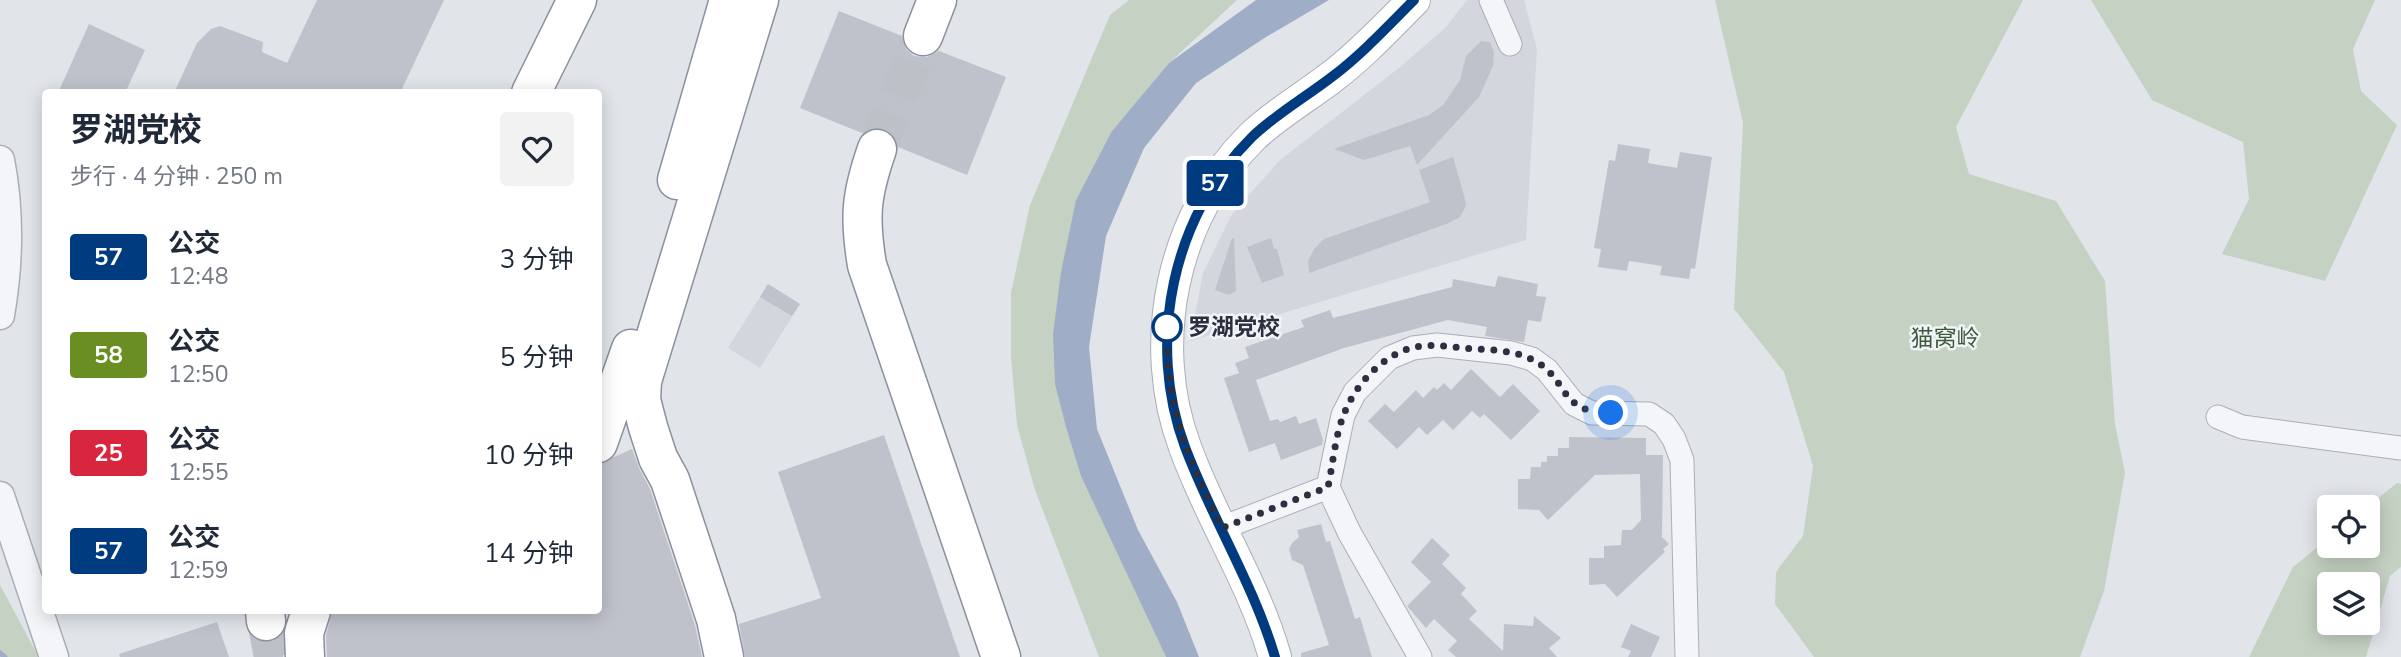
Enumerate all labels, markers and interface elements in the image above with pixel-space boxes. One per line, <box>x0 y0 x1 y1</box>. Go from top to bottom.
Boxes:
text: 罗湖党校 <box>70 108 202 153</box>
button: heart <box>500 112 574 186</box>
line badge: 57 <box>1184 160 1246 206</box>
text: 步行 · 4 分钟 · 250 m <box>70 161 283 192</box>
text: 57 <box>1201 167 1229 199</box>
text: 公交 <box>168 226 220 261</box>
text: 57 <box>94 241 123 273</box>
text: 3 分钟 <box>500 242 574 277</box>
text: 12:48 <box>168 261 228 292</box>
marker: 罗湖党校 <box>1152 312 1182 342</box>
place label: 罗湖党校 <box>1188 312 1280 343</box>
park label: 猫窝岭 <box>1911 323 1980 354</box>
text: 公交 <box>168 324 220 359</box>
text: 58 <box>94 339 123 371</box>
text: 5 分钟 <box>500 340 574 375</box>
text: 12:50 <box>168 359 228 390</box>
your location <box>1593 395 1628 430</box>
text: 公交 <box>168 422 220 457</box>
text: 25 <box>94 437 123 469</box>
text: 10 分钟 <box>484 438 574 473</box>
text: 12:55 <box>168 457 228 488</box>
map controls <box>2317 495 2380 635</box>
button: locate <box>2317 495 2380 558</box>
text: 公交 <box>168 520 220 555</box>
text: 57 <box>94 535 123 567</box>
text: 14 分钟 <box>484 536 574 571</box>
text: 12:59 <box>168 555 228 586</box>
button: layers <box>2317 572 2380 635</box>

